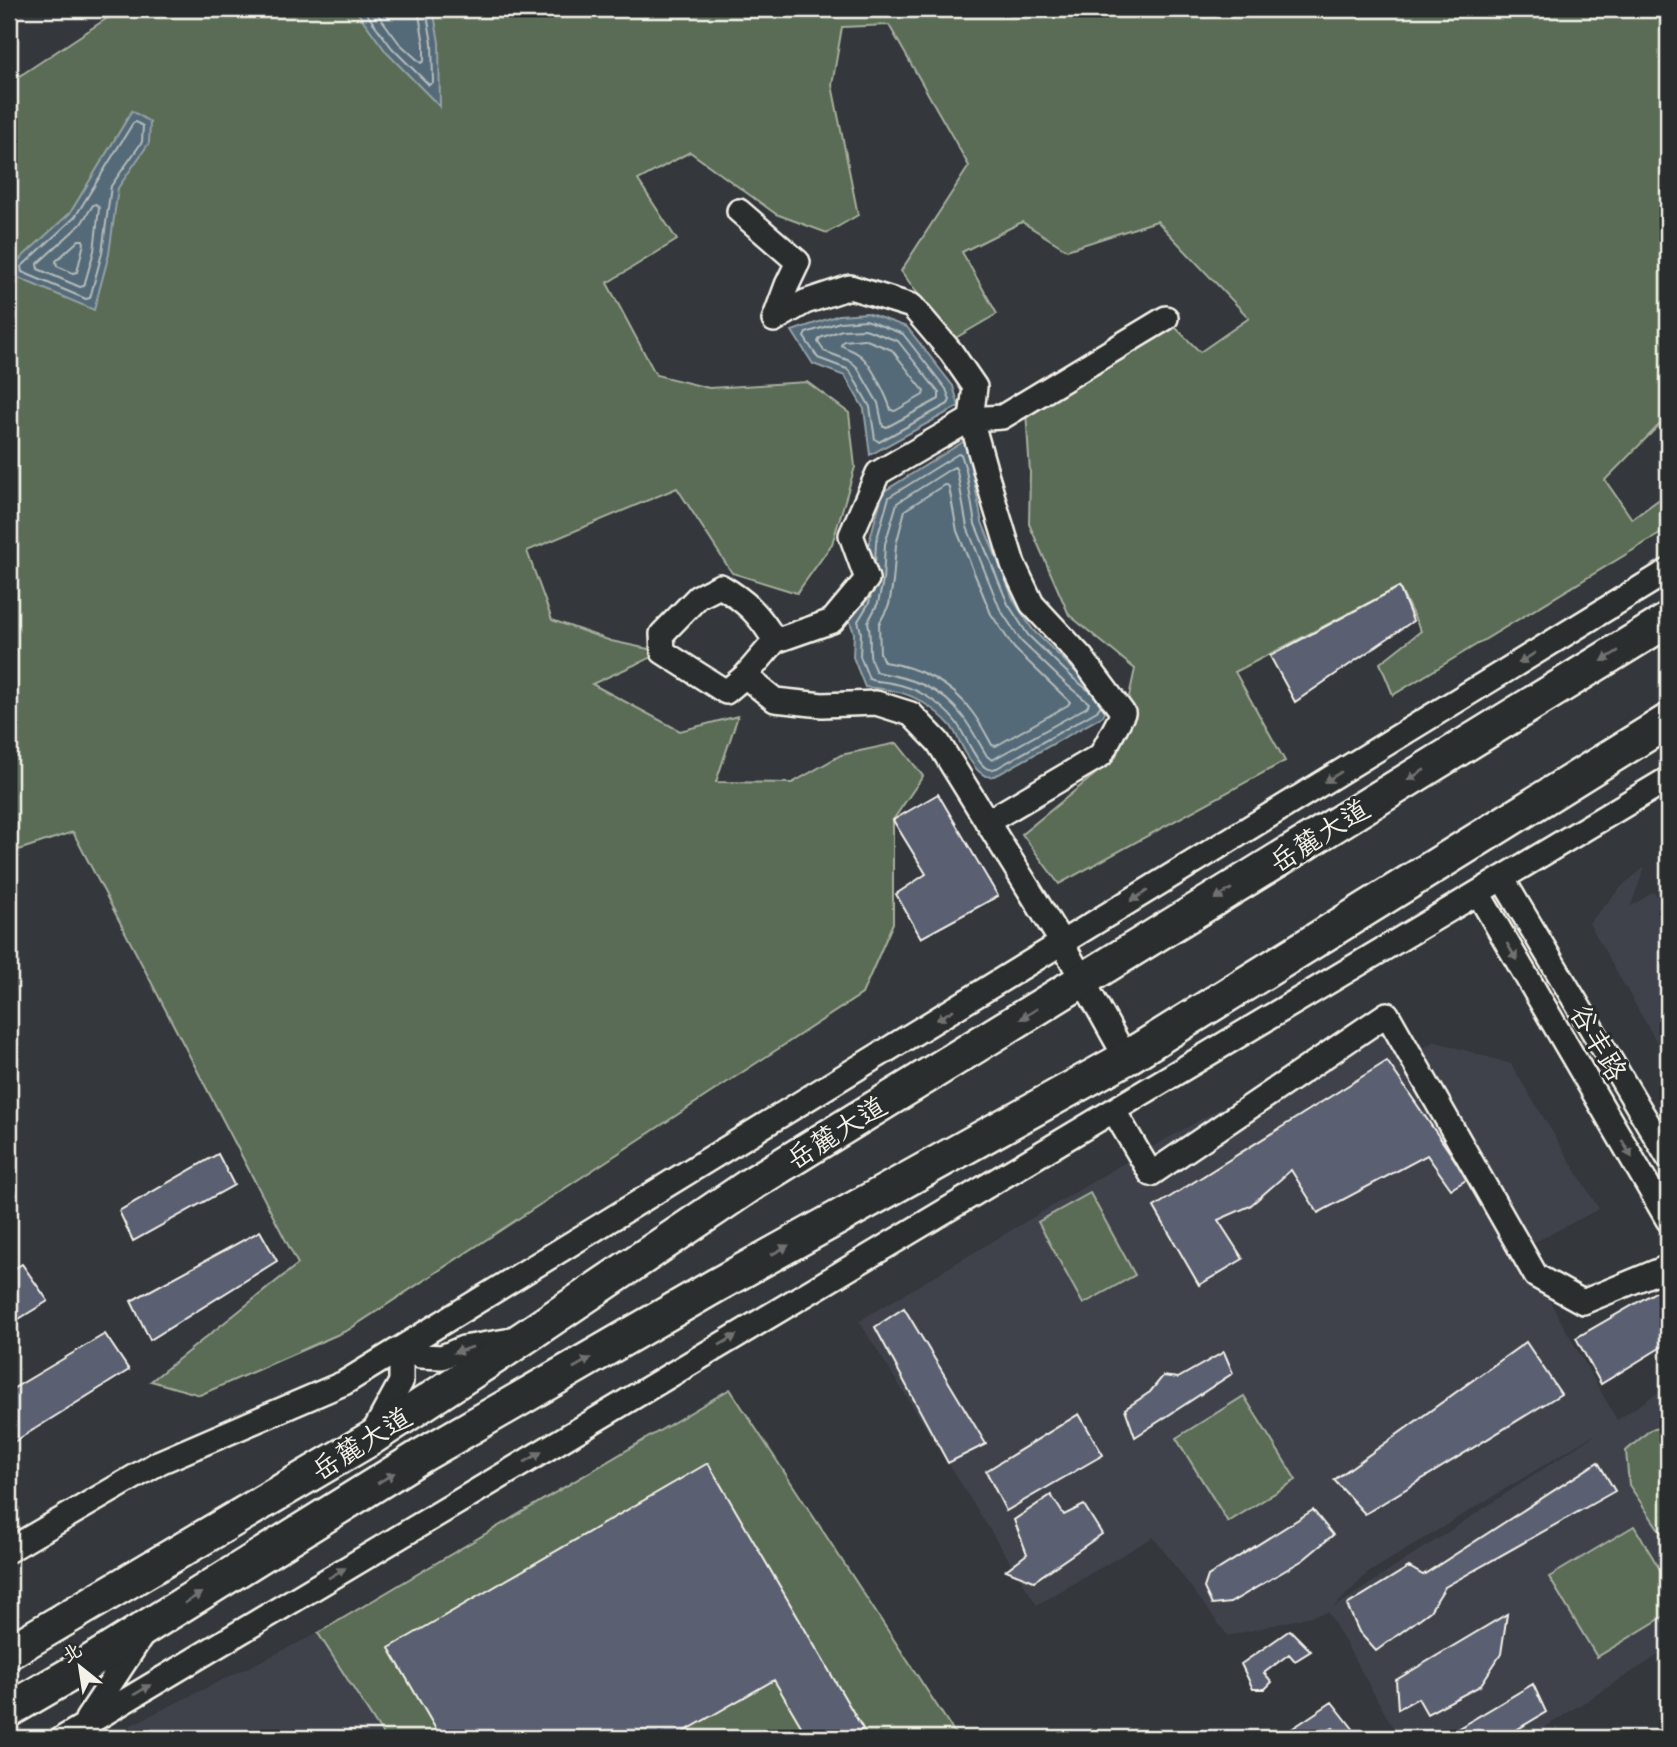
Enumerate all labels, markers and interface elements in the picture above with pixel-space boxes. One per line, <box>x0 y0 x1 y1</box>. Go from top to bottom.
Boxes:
one-way arrow <box>1601 650 1620 662</box>
one-way arrow <box>1517 652 1536 664</box>
one-way arrow <box>1407 769 1426 782</box>
one-way arrow <box>1323 770 1342 783</box>
street label: 岳麓大道 <box>1262 791 1379 885</box>
one-way arrow <box>1213 888 1232 901</box>
one-way arrow <box>1129 889 1148 902</box>
one-way arrow <box>1506 943 1518 962</box>
street label: 谷丰路 <box>1557 997 1635 1090</box>
one-way arrow <box>1019 1007 1038 1020</box>
one-way arrow <box>935 1008 954 1021</box>
street label: 岳麓大道 <box>779 1088 896 1182</box>
one-way arrow <box>1620 1139 1633 1158</box>
one-way arrow <box>770 1244 789 1256</box>
one-way arrow <box>719 1334 738 1347</box>
one-way arrow <box>452 1345 473 1355</box>
one-way arrow <box>573 1357 592 1369</box>
street label: 岳麓大道 <box>304 1399 421 1493</box>
one-way arrow <box>523 1451 542 1463</box>
one-way arrow <box>376 1472 396 1485</box>
one-way arrow <box>328 1567 347 1580</box>
one-way arrow <box>183 1592 203 1605</box>
north arrow <box>46 1632 116 1702</box>
text: 北 <box>58 1638 88 1671</box>
one-way arrow <box>132 1684 152 1696</box>

